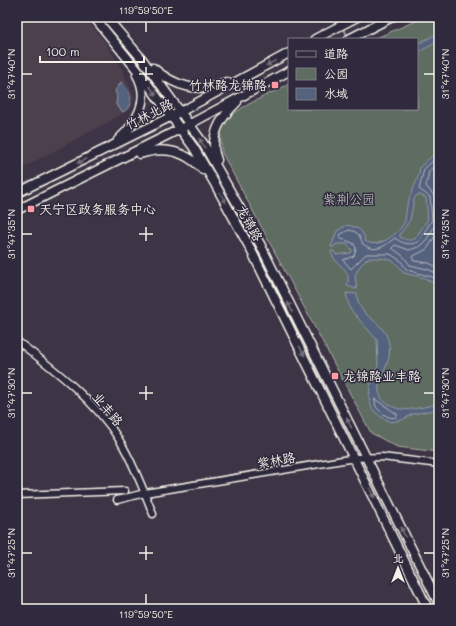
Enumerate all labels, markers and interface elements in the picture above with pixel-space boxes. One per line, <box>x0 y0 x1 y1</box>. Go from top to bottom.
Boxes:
text: 119°59'50"E <box>119 3 173 17</box>
scale bar <box>40 38 144 64</box>
legend <box>288 38 418 110</box>
text: 100 m <box>46 43 80 59</box>
text: 道路 <box>324 45 348 61</box>
text: 31°47'40"N <box>4 49 18 99</box>
text: 31°47'40"N <box>438 49 452 99</box>
one-way arrow <box>265 60 277 66</box>
text: 公园 <box>324 65 348 81</box>
place label: 竹林路龙锦路 <box>189 76 267 93</box>
marker: 竹林路龙锦路 <box>270 80 280 90</box>
text: 水域 <box>324 85 348 101</box>
one-way arrow <box>149 86 157 97</box>
street label: 竹林北路 <box>122 94 176 133</box>
one-way arrow <box>199 137 206 149</box>
one-way arrow <box>76 158 88 164</box>
park label: 紫荆公园 <box>323 190 375 207</box>
one-way arrow <box>220 192 226 204</box>
place label: 天宁区政务服务中心 <box>39 200 156 217</box>
street label: 龙锦路 <box>234 202 267 244</box>
marker: 天宁区政务服务中心 <box>26 204 36 214</box>
text: 31°47'35"N <box>4 209 18 259</box>
text: 31°47'35"N <box>438 209 452 259</box>
one-way arrow <box>287 301 293 312</box>
one-way arrow <box>299 345 305 357</box>
place label: 龙锦路业丰路 <box>343 367 421 384</box>
text: 31°47'30"N <box>4 368 18 418</box>
text: 31°47'30"N <box>438 368 452 418</box>
marker: 龙锦路业丰路 <box>330 371 340 381</box>
street label: 业丰路 <box>89 388 127 429</box>
one-way arrow <box>346 417 352 428</box>
street label: 紫林路 <box>255 448 297 471</box>
one-way arrow <box>369 488 375 499</box>
one-way arrow <box>400 526 406 537</box>
text: 31°47'25"N <box>4 528 18 578</box>
text: 31°47'25"N <box>438 528 452 578</box>
north arrow <box>378 548 418 588</box>
text: 北 <box>393 550 404 565</box>
text: 119°59'50"E <box>119 607 173 621</box>

